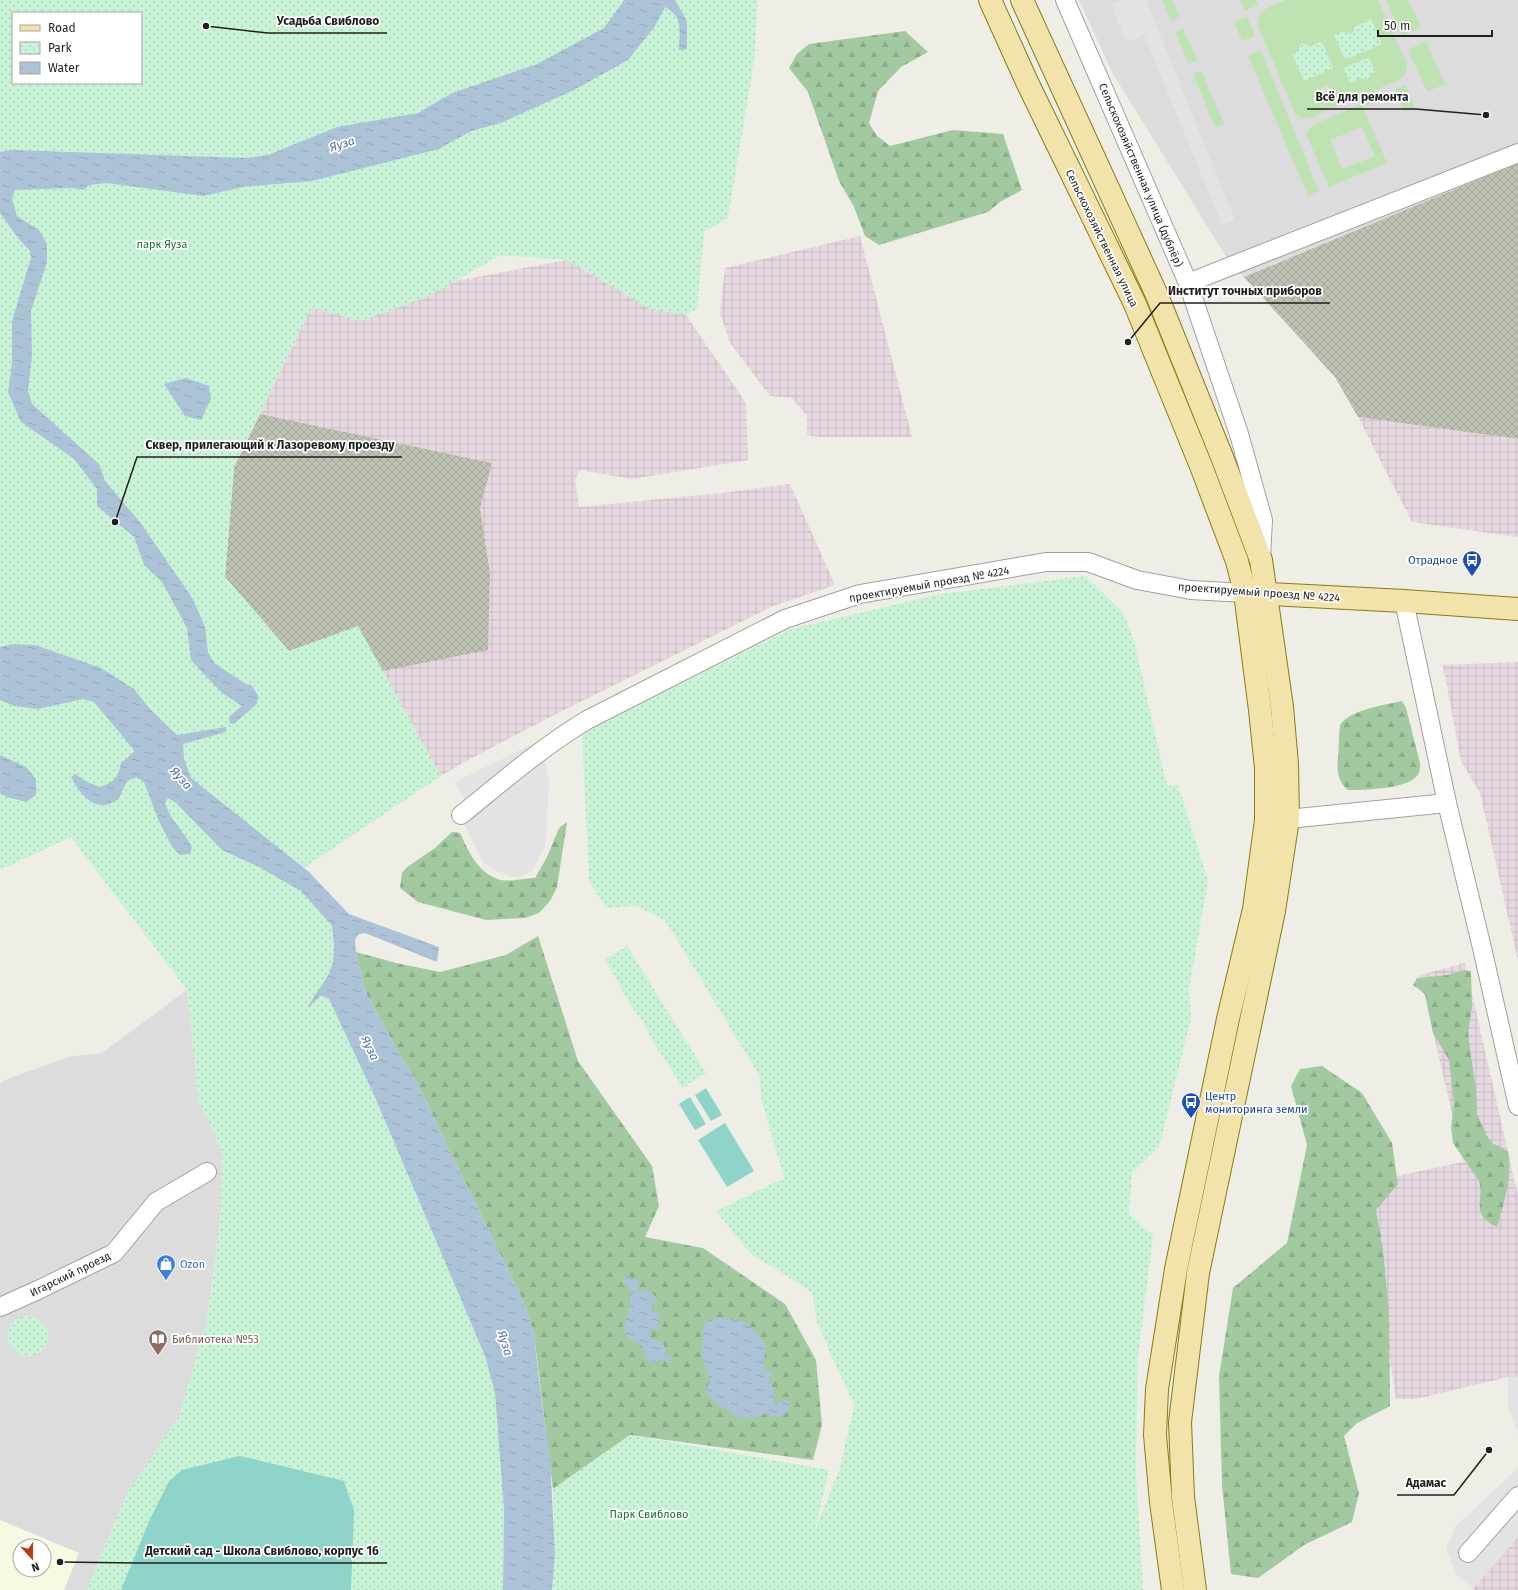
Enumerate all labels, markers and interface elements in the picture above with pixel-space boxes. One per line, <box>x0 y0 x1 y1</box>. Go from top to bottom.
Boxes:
callout: Усадьба Свиблово <box>268 9 387 33</box>
legend <box>12 12 142 84</box>
scale bar <box>1378 12 1492 38</box>
text: Усадьба Свиблово <box>276 14 379 28</box>
text: 50 m <box>1384 19 1410 33</box>
text: Road <box>48 21 76 35</box>
text: Park <box>48 41 72 55</box>
text: Water <box>48 61 80 75</box>
street label: Сельскохозяйственная улица (дублёр) <box>1096 81 1186 269</box>
callout: Всё для ремонта <box>1307 85 1416 109</box>
text: Всё для ремонта <box>1315 90 1409 104</box>
water label: Яуза <box>327 133 357 155</box>
street label: Сельскохозяйственная улица <box>1063 167 1141 309</box>
park label: парк Яуза <box>137 238 187 251</box>
callout: Институт точных приборов <box>1160 279 1330 303</box>
text: Институт точных приборов <box>1168 284 1322 298</box>
callout: Сквер, прилегающий к Лазоревому проезду <box>137 433 402 457</box>
text: Сквер, прилегающий к Лазоревому проезду <box>145 438 395 452</box>
bus stop icon: Отрадное <box>1461 549 1483 577</box>
place label: Отрадное <box>1408 554 1458 567</box>
street label: проектируемый проезд № 4224 <box>848 564 1010 605</box>
street label: проектируемый проезд № 4224 <box>1177 580 1341 605</box>
water label: Яуза <box>167 763 195 792</box>
water label: Яуза <box>358 1033 382 1063</box>
place label: Центр мониторинга земли <box>1205 1090 1308 1116</box>
bus stop icon: Центр мониторинга земли <box>1180 1091 1202 1119</box>
street label: Игарский проезд <box>28 1249 113 1300</box>
shop icon: Ozon <box>155 1253 177 1281</box>
place label: Ozon <box>180 1258 205 1271</box>
library icon: Библиотека №53 <box>147 1328 169 1356</box>
water label: Яуза <box>494 1328 515 1357</box>
place label: Библиотека №53 <box>172 1333 259 1346</box>
callout: Адамас <box>1397 1471 1454 1495</box>
text: Адамас <box>1405 1476 1447 1490</box>
park label: Парк Свиблово <box>610 1508 688 1521</box>
north arrow <box>12 1538 52 1578</box>
callout: Детский сад - Школа Свиблово, корпус 16 <box>137 1539 387 1563</box>
text: Детский сад - Школа Свиблово, корпус 16 <box>144 1544 379 1558</box>
text: N <box>30 1559 41 1574</box>

